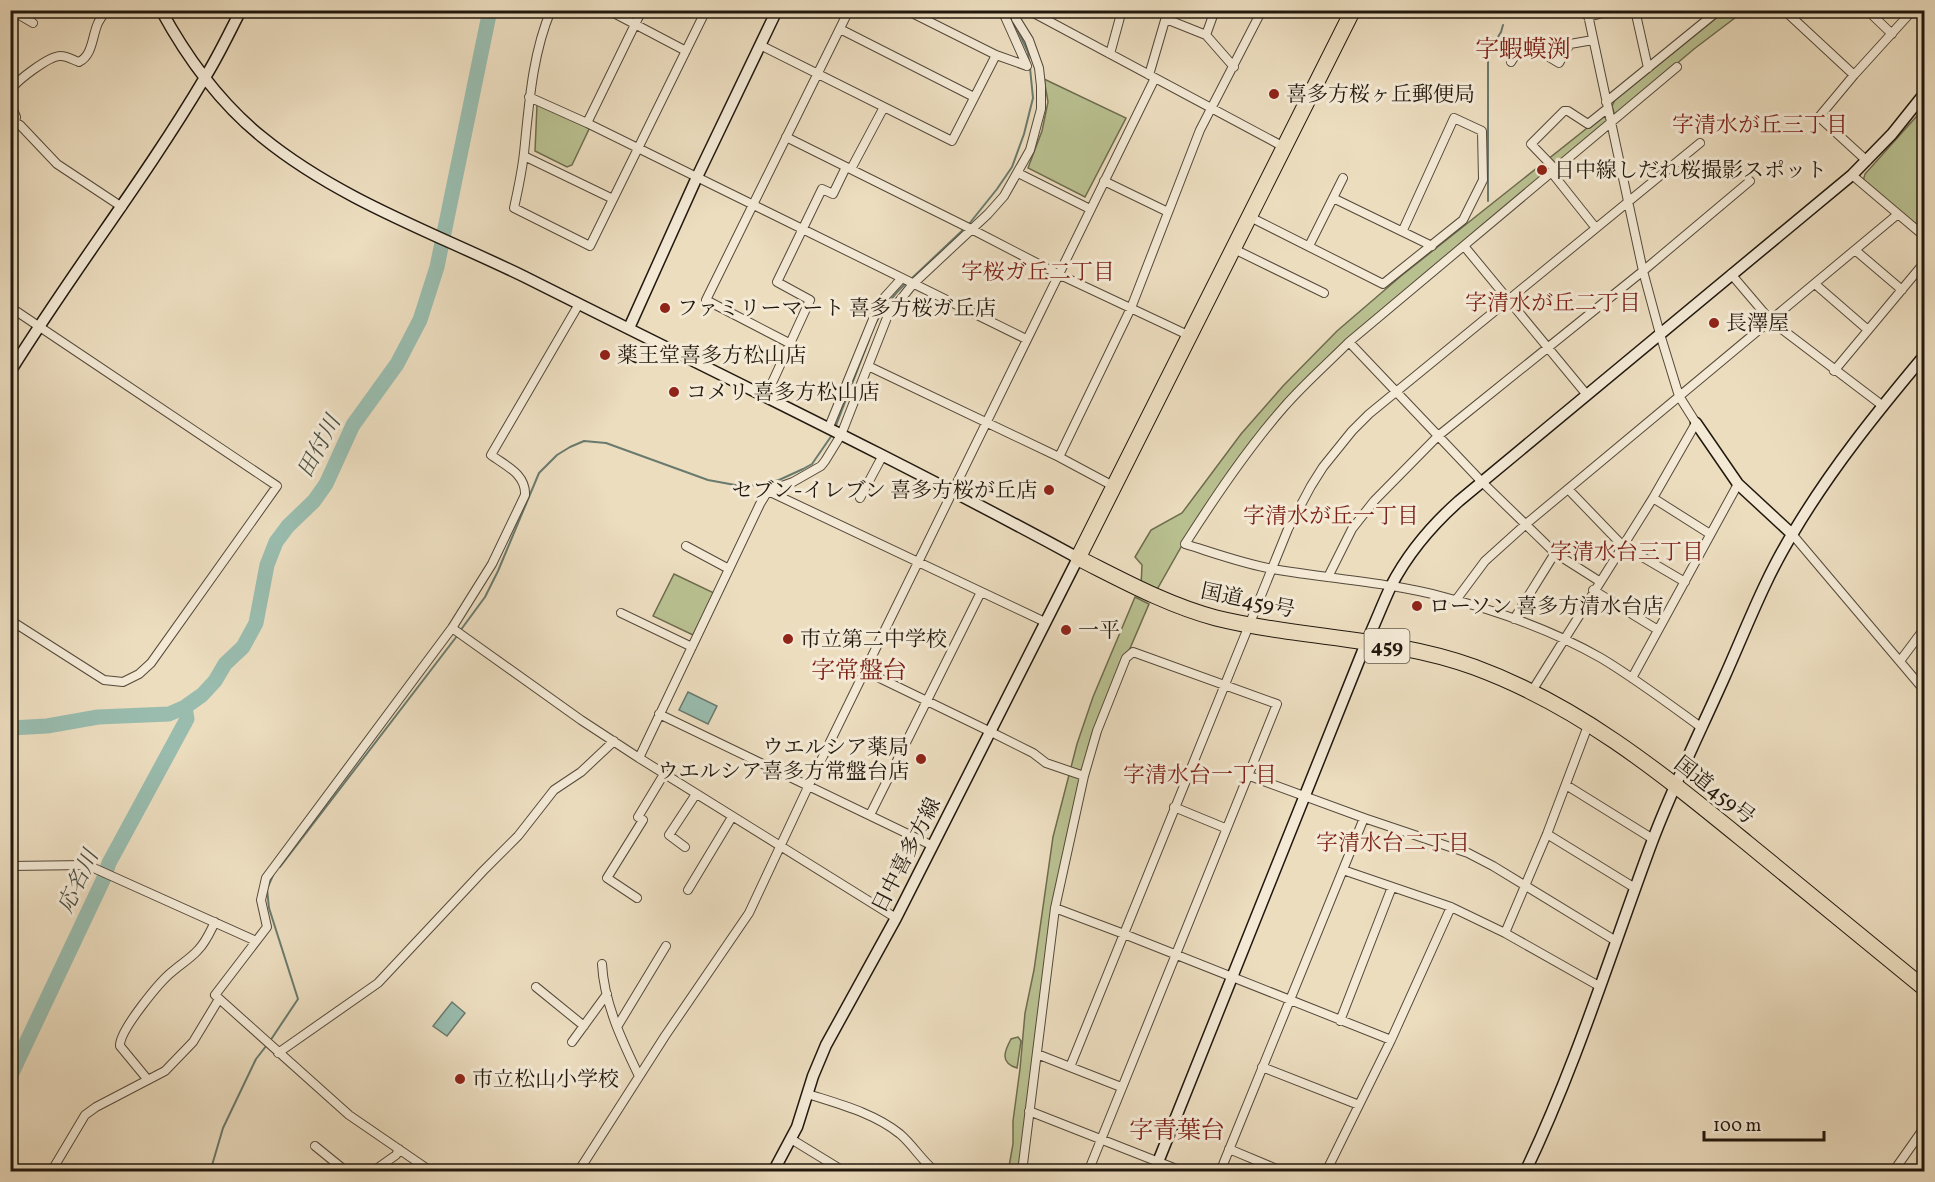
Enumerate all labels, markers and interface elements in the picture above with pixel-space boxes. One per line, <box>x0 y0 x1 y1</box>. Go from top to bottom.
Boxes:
district label: 字蝦蟆渕 <box>1475 34 1571 68</box>
place label: 喜多方桜ヶ丘郵便局 <box>1286 81 1475 110</box>
marker: 喜多方桜ヶ丘郵便局 <box>1267 87 1281 101</box>
district label: 字清水が丘三丁目 <box>1672 111 1848 142</box>
place label: 日中線しだれ桜撮影スポット <box>1554 157 1827 186</box>
marker: 日中線しだれ桜撮影スポット <box>1535 163 1549 177</box>
district label: 字桜ガ丘二丁目 <box>961 258 1115 289</box>
district label: 字清水が丘二丁目 <box>1465 289 1641 320</box>
place label: ファミリーマート 喜多方桜ガ丘店 <box>677 295 996 324</box>
marker: ファミリーマート 喜多方桜ガ丘店 <box>658 301 672 315</box>
place label: 長澤屋 <box>1726 310 1789 339</box>
marker: 長澤屋 <box>1707 316 1721 330</box>
place label: 薬王堂喜多方松山店 <box>617 342 806 371</box>
marker: 薬王堂喜多方松山店 <box>598 348 612 362</box>
place label: コメリ 喜多方松山店 <box>686 379 879 408</box>
marker: コメリ 喜多方松山店 <box>667 385 681 399</box>
water label: 田付川 <box>291 409 350 484</box>
place label: セブン-イレブン 喜多方桜が丘店 <box>732 477 1037 506</box>
marker: セブン-イレブン 喜多方桜が丘店 <box>1042 483 1056 497</box>
district label: 字清水が丘一丁目 <box>1243 502 1419 533</box>
district label: 字清水台三丁目 <box>1550 538 1704 569</box>
street label: 国道459号 <box>1198 577 1297 626</box>
place label: ローソン 喜多方清水台店 <box>1429 593 1663 622</box>
marker: ローソン 喜多方清水台店 <box>1410 599 1424 613</box>
place label: 一平 <box>1078 617 1120 646</box>
marker: 一平 <box>1059 623 1073 637</box>
place label: 市立第二中学校 <box>800 626 947 655</box>
road number: 459 <box>1364 629 1410 663</box>
marker: 市立第二中学校 <box>781 632 795 646</box>
district label: 字常盤台 <box>811 655 907 689</box>
place label: ウエルシア薬局 ウエルシア喜多方常盤台店 <box>658 734 909 787</box>
street label: 国道459号 <box>1668 750 1761 832</box>
marker: ウエルシア薬局 ウエルシア喜多方常盤台店 <box>914 752 928 766</box>
district label: 字清水台一丁目 <box>1123 761 1277 792</box>
street label: 日中喜多方線 <box>866 793 949 918</box>
district label: 字清水台二丁目 <box>1316 829 1470 860</box>
water label: 応名川 <box>51 844 108 919</box>
place label: 市立松山小学校 <box>472 1066 619 1095</box>
marker: 市立松山小学校 <box>453 1072 467 1086</box>
scale bar <box>1704 1104 1824 1142</box>
text: 100 m <box>1713 1114 1762 1139</box>
district label: 字青葉台 <box>1129 1115 1225 1149</box>

